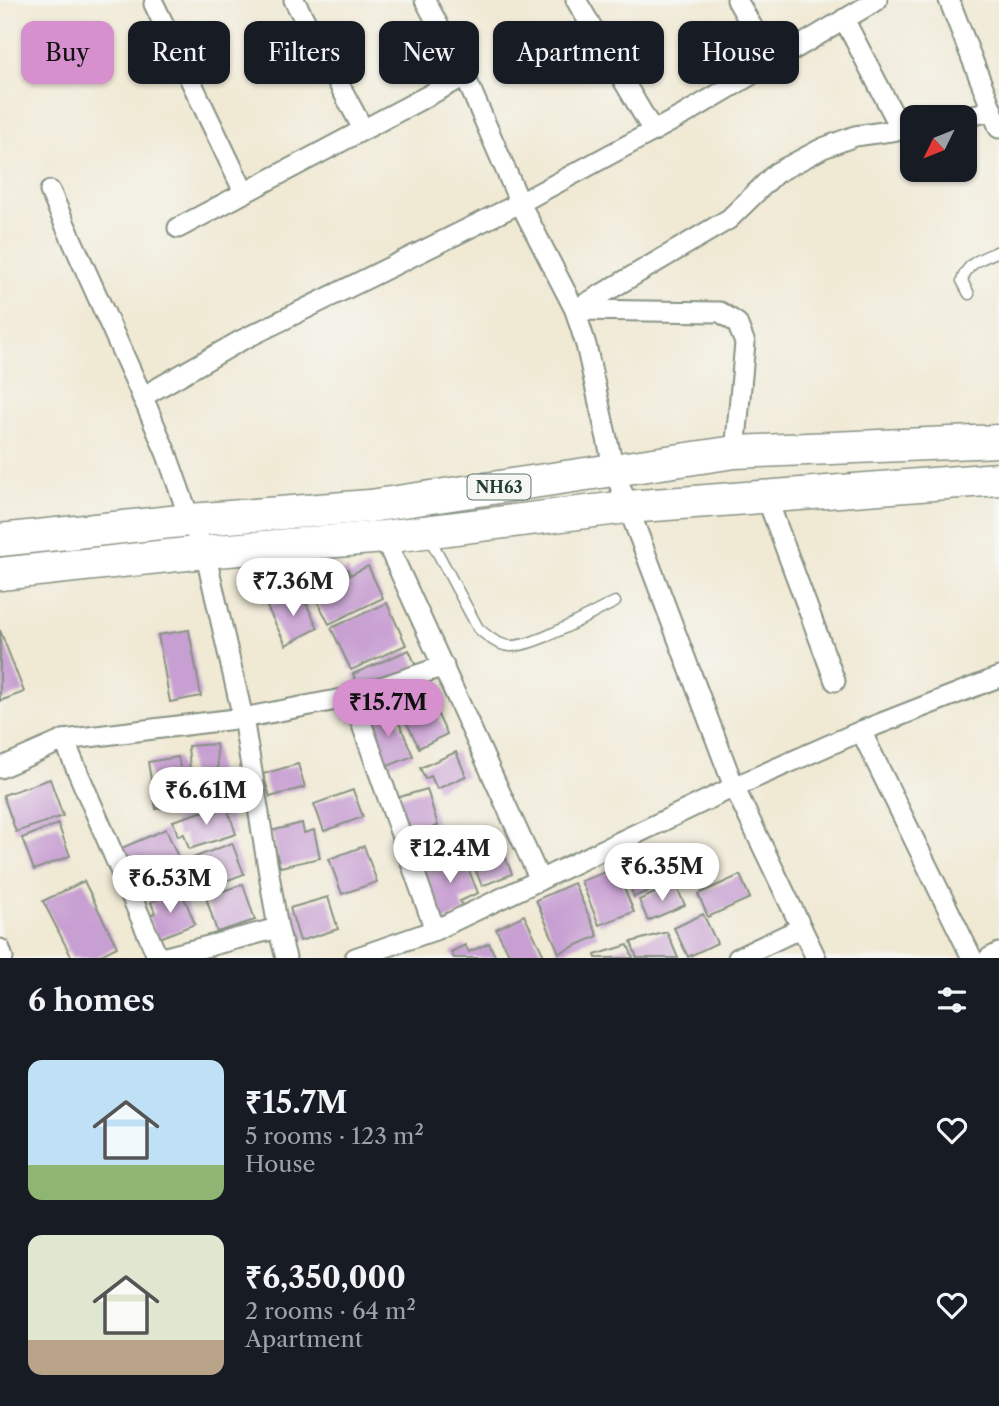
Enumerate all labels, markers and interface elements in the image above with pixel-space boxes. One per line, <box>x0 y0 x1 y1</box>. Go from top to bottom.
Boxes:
chip: Buy <box>21 21 114 84</box>
chip: Rent <box>128 21 230 84</box>
chip: Filters <box>244 21 365 84</box>
chip: New <box>379 21 479 84</box>
chip: Apartment <box>493 21 664 84</box>
chip: House <box>678 21 799 84</box>
north arrow <box>900 105 976 182</box>
map controls <box>900 105 977 182</box>
road number: NH63 <box>468 474 530 500</box>
pin: ₹7.36M <box>236 558 350 618</box>
text: ₹7.36M <box>252 567 334 595</box>
pin: ₹15.7M <box>331 680 445 739</box>
text: ₹15.7M <box>349 688 427 716</box>
pin: ₹6.61M <box>149 768 263 827</box>
text: ₹6.61M <box>165 776 247 804</box>
pin: ₹12.4M <box>393 826 507 885</box>
text: ₹12.4M <box>409 834 491 862</box>
pin: ₹6.35M <box>605 844 719 903</box>
text: ₹6.35M <box>620 852 704 880</box>
pin: ₹6.53M <box>113 856 227 915</box>
text: ₹6.53M <box>128 864 212 892</box>
icon: filters <box>933 981 971 1019</box>
text: 6 homes <box>28 982 155 1019</box>
text: ₹15.7M <box>245 1084 348 1121</box>
icon: home <box>84 1088 168 1172</box>
icon: heart <box>933 1111 971 1149</box>
text: 5 rooms · 123 m² <box>245 1122 424 1150</box>
text: House <box>245 1150 315 1178</box>
text: ₹6,350,000 <box>245 1259 406 1296</box>
icon: home <box>84 1263 168 1347</box>
icon: heart <box>933 1286 971 1324</box>
text: 2 rooms · 64 m² <box>245 1297 416 1325</box>
text: Apartment <box>245 1325 363 1353</box>

